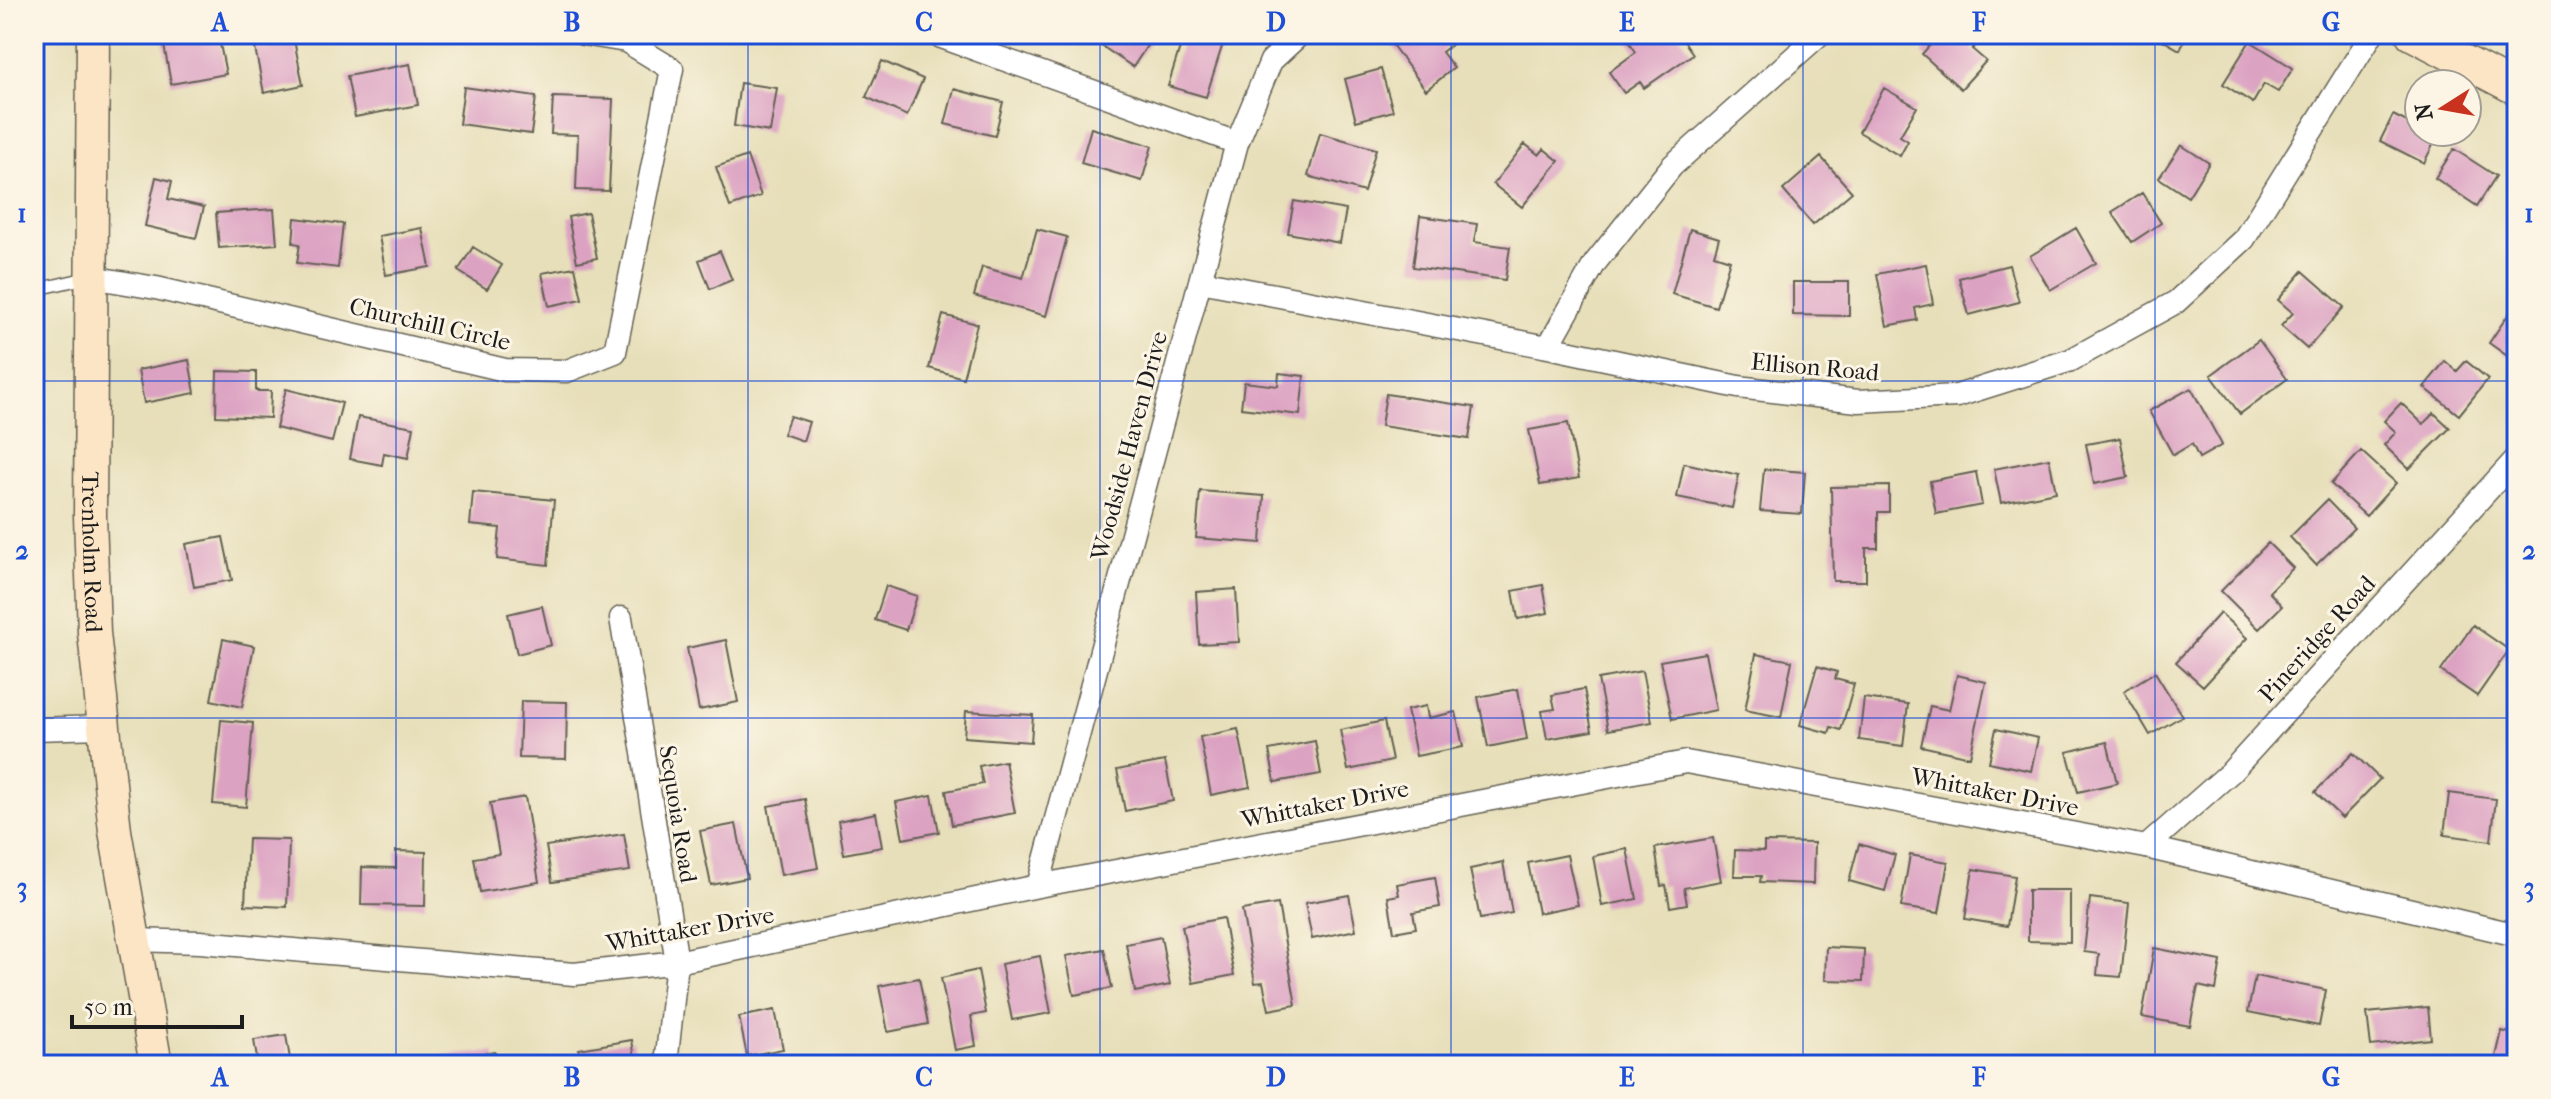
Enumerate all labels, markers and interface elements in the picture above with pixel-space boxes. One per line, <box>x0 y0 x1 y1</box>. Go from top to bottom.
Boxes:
text: A <box>210 7 230 38</box>
text: B <box>564 7 581 38</box>
text: C <box>915 7 933 38</box>
text: D <box>1266 7 1286 38</box>
text: E <box>1619 7 1635 38</box>
text: F <box>1971 7 1986 38</box>
text: G <box>2322 7 2340 38</box>
north arrow <box>2403 68 2483 148</box>
text: N <box>2410 101 2439 122</box>
text: 1 <box>17 198 27 229</box>
text: 1 <box>2524 198 2534 229</box>
street label: Churchill Circle <box>347 292 513 356</box>
street label: Woodside Haven Drive <box>1085 328 1173 565</box>
street label: Ellison Road <box>1750 347 1881 387</box>
street label: Trenholm Road <box>76 471 108 634</box>
text: 2 <box>15 535 29 566</box>
text: 2 <box>2522 535 2536 566</box>
street label: Pineridge Road <box>2253 569 2382 708</box>
street label: Sequoia Road <box>653 743 703 886</box>
street label: Whittaker Drive <box>1908 762 2081 822</box>
street label: Whittaker Drive <box>1238 774 1411 834</box>
text: 3 <box>17 872 27 903</box>
text: 3 <box>2524 872 2534 903</box>
street label: Whittaker Drive <box>603 900 776 958</box>
scale bar <box>72 979 242 1029</box>
text: 50 m <box>84 993 133 1021</box>
text: A <box>210 1062 230 1093</box>
text: B <box>564 1062 581 1093</box>
text: C <box>915 1062 933 1093</box>
text: D <box>1266 1062 1286 1093</box>
text: E <box>1619 1062 1635 1093</box>
text: F <box>1971 1062 1986 1093</box>
text: G <box>2322 1062 2340 1093</box>

